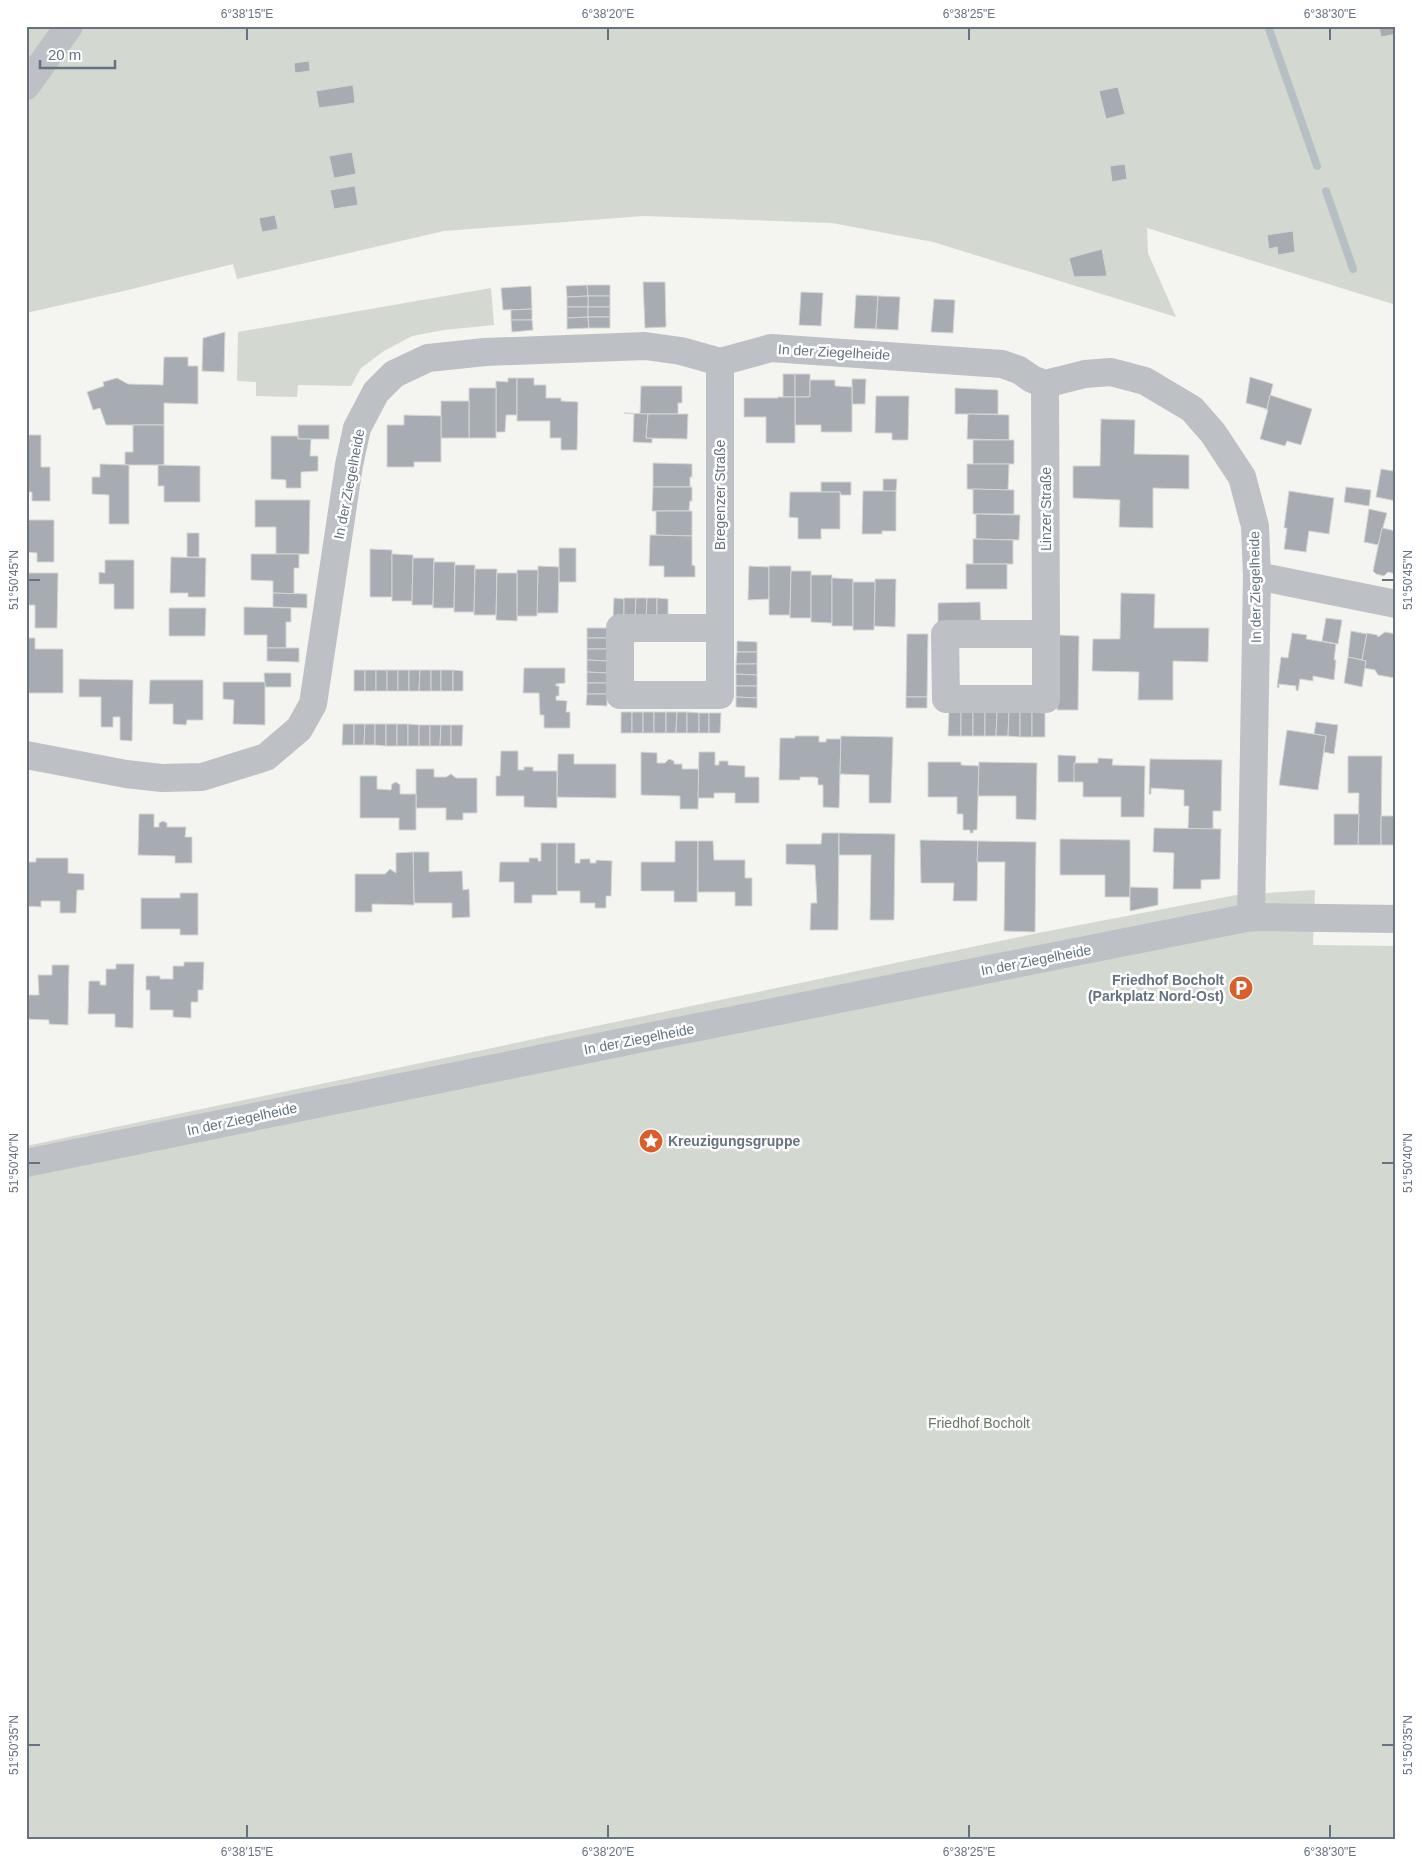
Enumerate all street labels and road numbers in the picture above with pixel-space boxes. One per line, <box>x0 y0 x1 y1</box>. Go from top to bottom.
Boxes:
street label: In der Ziegelheide <box>778 341 891 363</box>
street label: In der Ziegelheide <box>330 427 368 541</box>
street label: Bregenzer Straße <box>712 440 728 550</box>
street label: Linzer Straße <box>1038 467 1054 551</box>
street label: In der Ziegelheide <box>1246 531 1264 643</box>
street label: In der Ziegelheide <box>979 941 1093 979</box>
street label: In der Ziegelheide <box>582 1020 696 1058</box>
street label: In der Ziegelheide <box>186 1099 299 1138</box>

